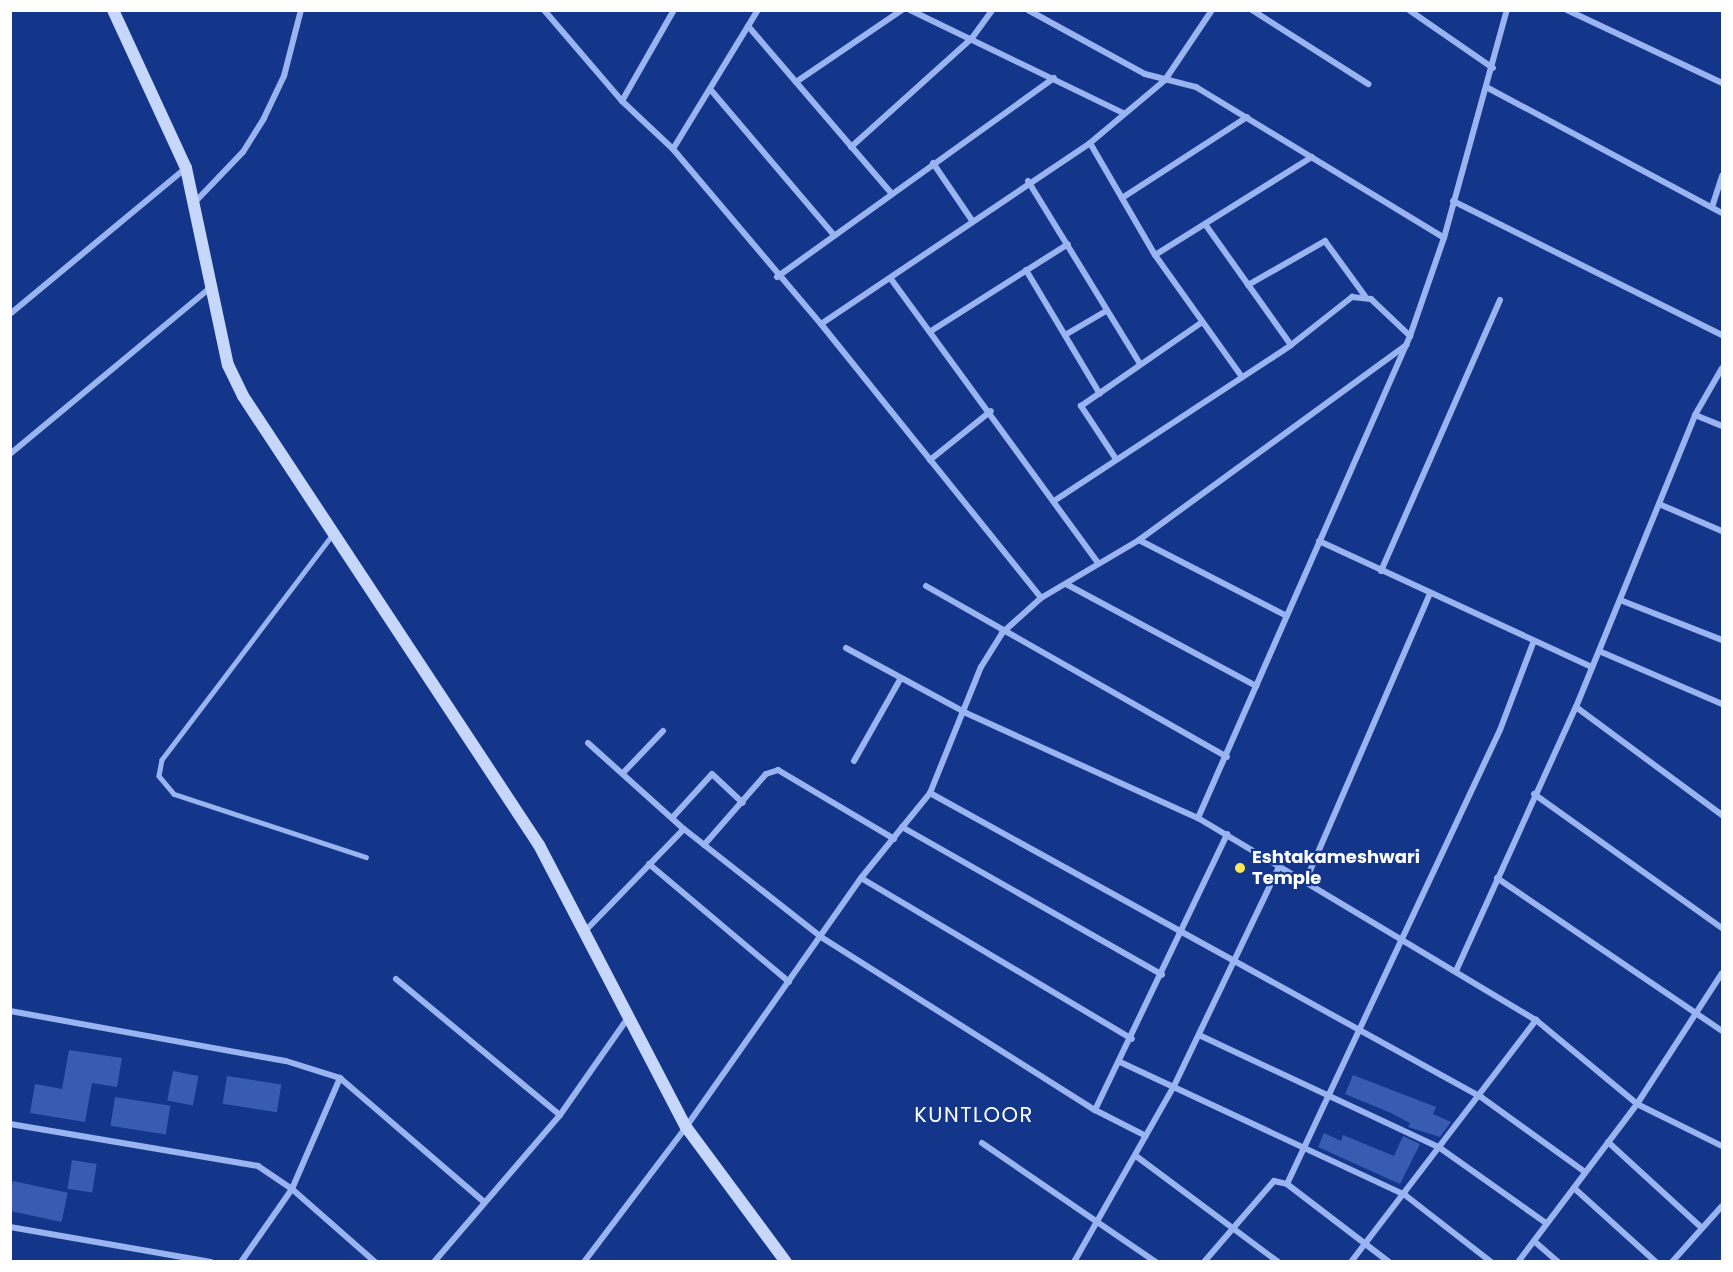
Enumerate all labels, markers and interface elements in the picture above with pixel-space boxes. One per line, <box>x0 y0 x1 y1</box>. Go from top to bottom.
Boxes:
place label: Eshtakameshwari Temple <box>1252 847 1420 890</box>
marker: Eshtakameshwari Temple <box>1233 861 1247 875</box>
district label: KUNTLOOR <box>914 1102 1034 1128</box>

